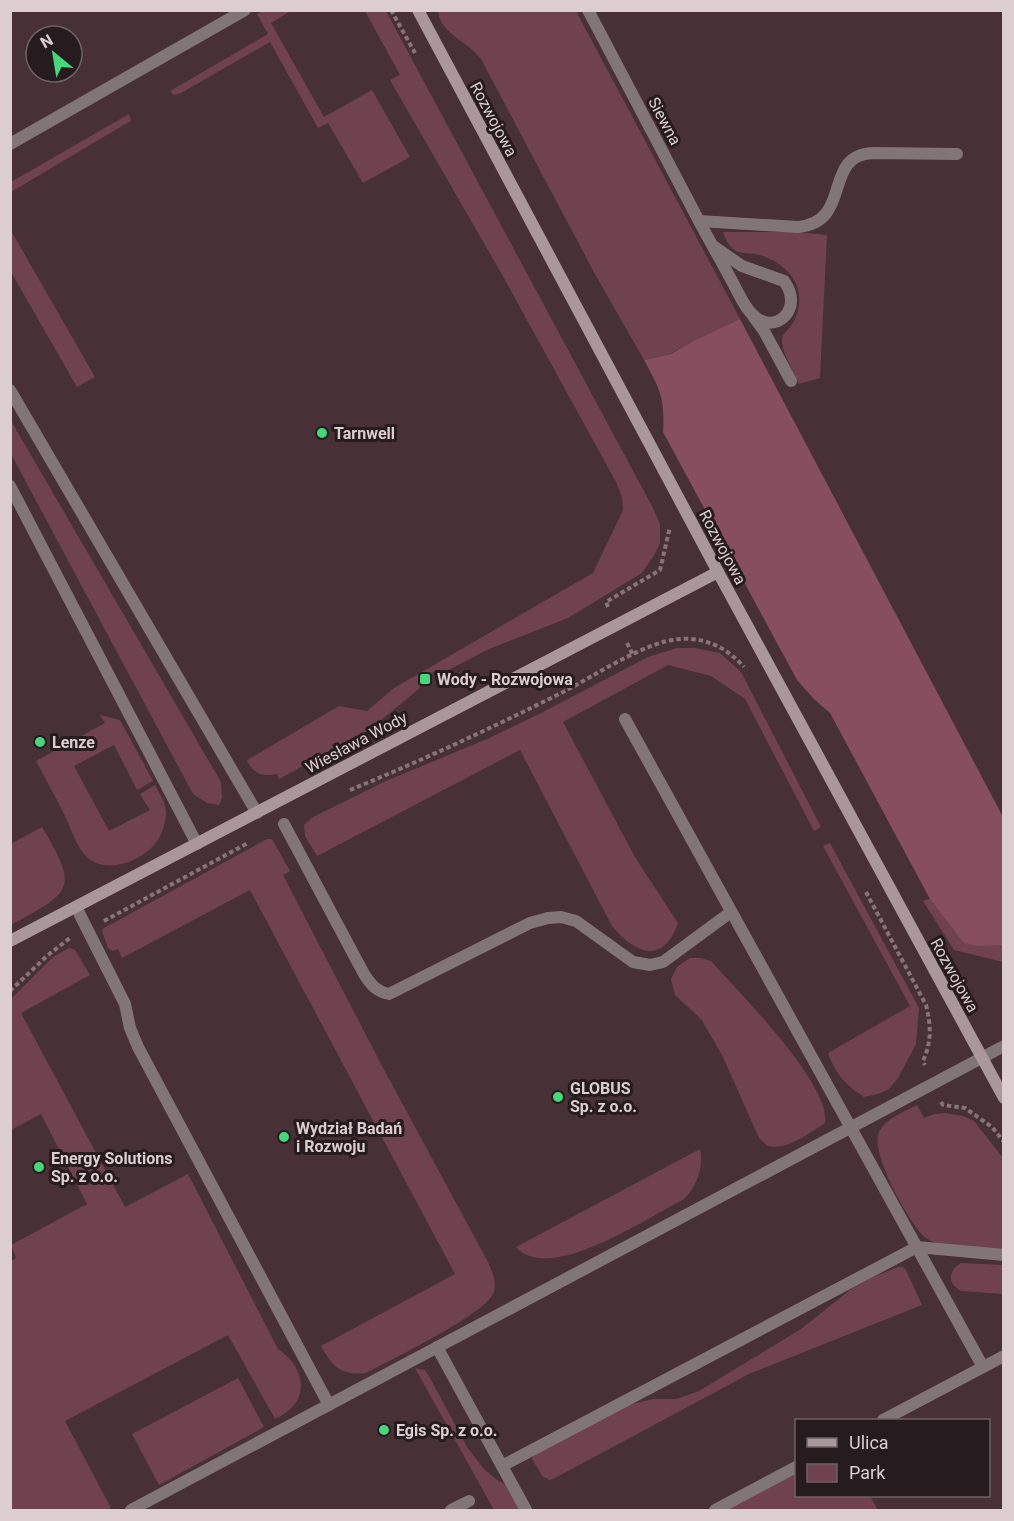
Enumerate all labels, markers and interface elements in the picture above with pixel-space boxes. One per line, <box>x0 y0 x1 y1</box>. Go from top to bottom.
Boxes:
north arrow <box>24 24 84 84</box>
text: N <box>37 30 56 52</box>
street label: Rozwojowa <box>466 79 521 160</box>
street label: Siewna <box>644 94 685 148</box>
place label: Tarnwell <box>334 424 395 443</box>
marker: Tarnwell <box>315 426 329 440</box>
street label: Rozwojowa <box>695 507 750 588</box>
place label: Wody - Rozwojowa <box>437 670 573 689</box>
marker: Wody - Rozwojowa <box>418 672 432 686</box>
street label: Wiesława Wody <box>302 708 411 777</box>
place label: Lenze <box>52 733 95 752</box>
marker: Lenze <box>33 735 47 749</box>
street label: Rozwojowa <box>926 935 983 1016</box>
place label: GLOBUS Sp. z o.o. <box>570 1079 637 1116</box>
marker: GLOBUS Sp. z o.o. <box>551 1090 565 1104</box>
place label: Wydział Badań i Rozwoju <box>296 1119 402 1156</box>
marker: Wydział Badań i Rozwoju <box>277 1130 291 1144</box>
place label: Energy Solutions Sp. z o.o. <box>51 1149 172 1186</box>
marker: Energy Solutions Sp. z o.o. <box>32 1160 46 1174</box>
legend <box>795 1419 990 1497</box>
place label: Egis Sp. z o.o. <box>396 1421 497 1440</box>
marker: Egis Sp. z o.o. <box>377 1423 391 1437</box>
text: Ulica <box>849 1432 889 1453</box>
text: Park <box>849 1462 886 1483</box>

